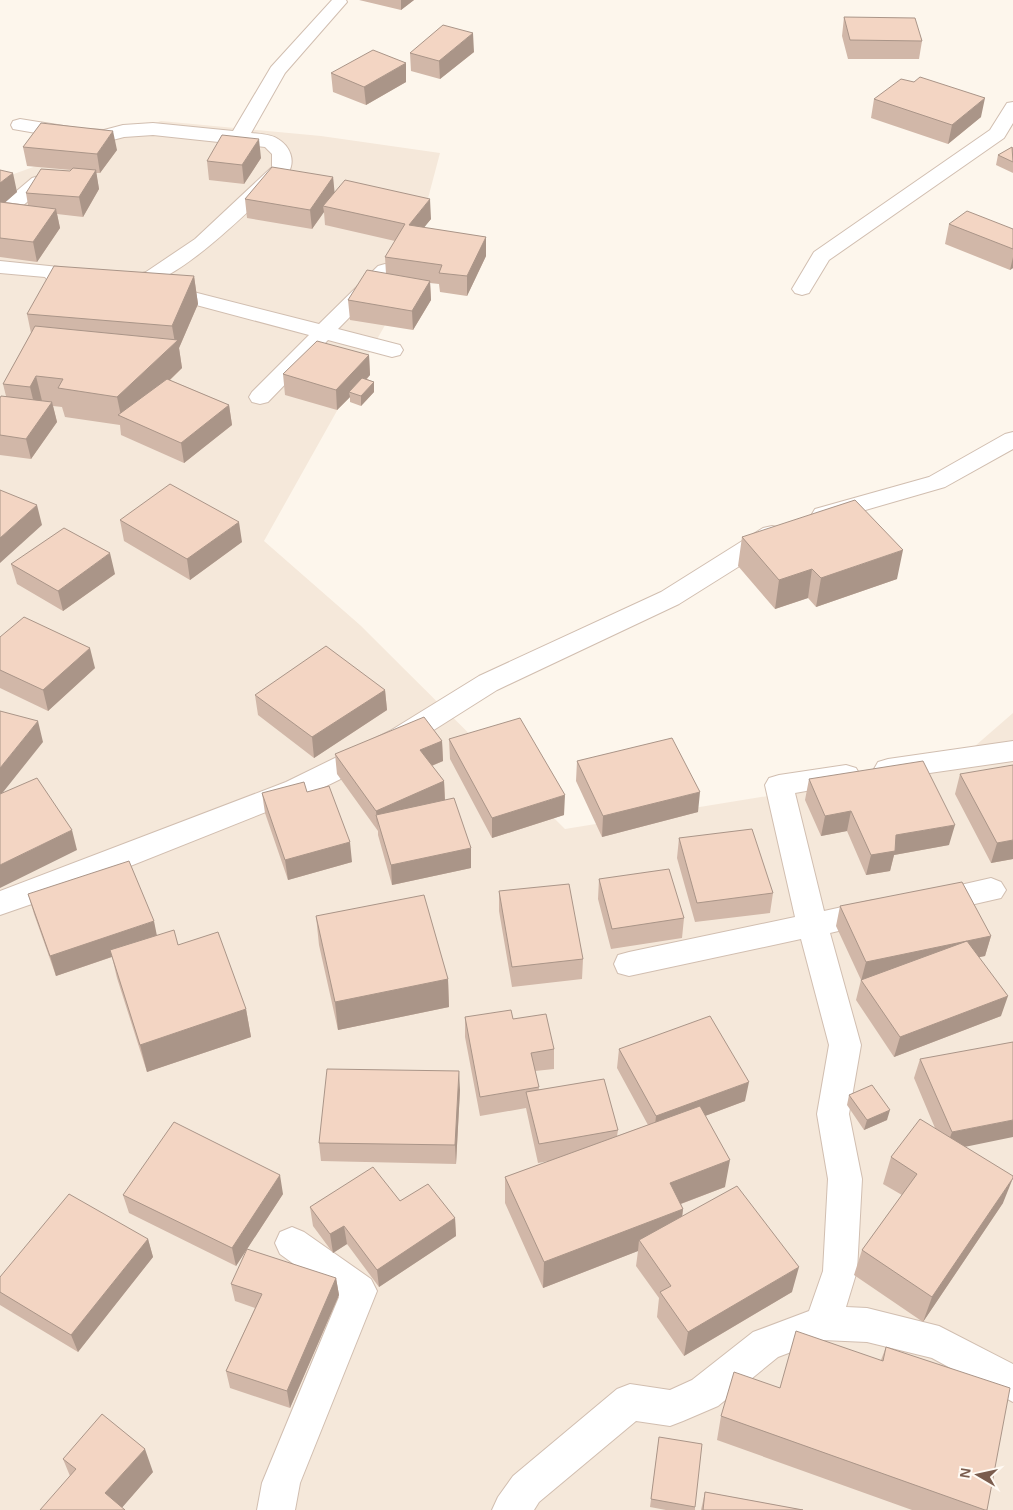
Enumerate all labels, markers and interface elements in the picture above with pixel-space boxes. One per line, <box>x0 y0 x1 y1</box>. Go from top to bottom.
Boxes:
north arrow <box>953 1450 1003 1500</box>
text: N <box>956 1467 974 1479</box>

